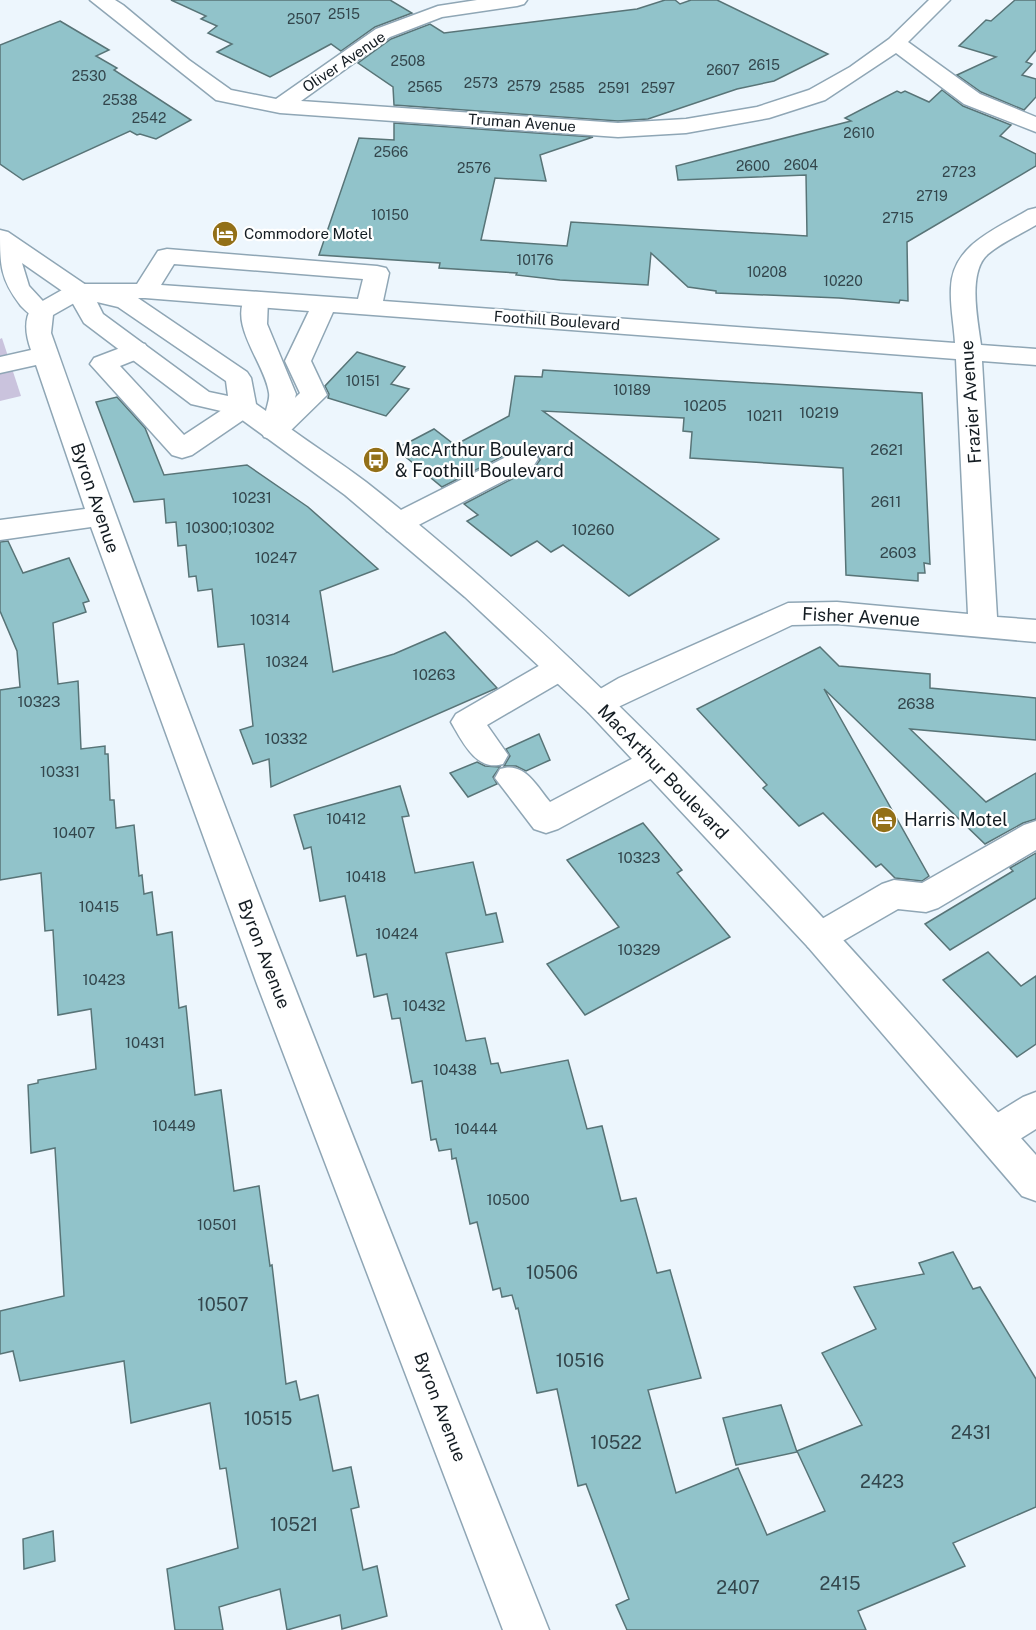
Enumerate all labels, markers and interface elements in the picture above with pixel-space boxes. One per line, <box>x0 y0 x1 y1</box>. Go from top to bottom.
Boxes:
house number: 2515 <box>328 6 360 22</box>
house number: 2507 <box>287 11 321 27</box>
street label: Oliver Avenue <box>299 28 388 95</box>
house number: 2508 <box>391 53 425 69</box>
house number: 2615 <box>748 57 780 73</box>
house number: 2607 <box>706 62 740 78</box>
house number: 2530 <box>72 68 106 84</box>
house number: 2573 <box>464 75 498 91</box>
house number: 2579 <box>507 78 541 94</box>
house number: 2565 <box>408 79 443 95</box>
house number: 2585 <box>549 80 585 96</box>
house number: 2591 <box>598 80 630 96</box>
house number: 2597 <box>641 80 675 96</box>
house number: 2538 <box>102 92 138 108</box>
house number: 2542 <box>132 110 166 126</box>
street label: Truman Avenue <box>467 110 577 135</box>
house number: 2610 <box>843 125 875 141</box>
house number: 2566 <box>374 144 409 160</box>
house number: 2604 <box>784 157 818 173</box>
house number: 2600 <box>736 158 770 174</box>
house number: 2576 <box>457 160 491 176</box>
house number: 2723 <box>942 164 976 180</box>
house number: 2719 <box>916 188 948 204</box>
house number: 10150 <box>371 207 409 223</box>
house number: 2715 <box>882 210 914 226</box>
hotel icon: Commodore Motel <box>210 219 240 249</box>
place label: Commodore Motel <box>244 225 372 242</box>
house number: 10176 <box>517 252 554 268</box>
house number: 10208 <box>747 264 787 280</box>
house number: 10220 <box>823 273 863 289</box>
street label: Foothill Boulevard <box>493 308 621 333</box>
street label: Frazier Avenue <box>956 340 985 465</box>
house number: 10151 <box>346 373 380 389</box>
house number: 10189 <box>613 382 651 398</box>
house number: 10205 <box>683 397 727 414</box>
house number: 10219 <box>799 404 839 421</box>
house number: 10211 <box>747 407 783 424</box>
place label: MacArthur Boulevard & Foothill Boulevard <box>395 439 574 481</box>
street label: Byron Avenue <box>67 440 124 556</box>
house number: 2621 <box>870 441 904 458</box>
bus stop icon: MacArthur Boulevard & Foothill Boulevard <box>361 445 391 475</box>
house number: 10231 <box>232 489 272 506</box>
house number: 2611 <box>871 493 901 510</box>
house number: 10300;10302 <box>185 519 275 536</box>
house number: 10260 <box>572 521 614 538</box>
house number: 2603 <box>880 544 916 561</box>
house number: 10247 <box>255 549 297 566</box>
street label: Fisher Avenue <box>802 603 921 630</box>
house number: 10314 <box>250 611 290 628</box>
house number: 10324 <box>265 653 309 670</box>
house number: 10263 <box>413 666 455 683</box>
house number: 10323 <box>17 693 61 710</box>
house number: 2638 <box>897 695 935 712</box>
street label: MacArthur Boulevard <box>594 700 733 843</box>
house number: 10332 <box>265 730 308 747</box>
house number: 10331 <box>40 763 80 780</box>
hotel icon: Harris Motel <box>869 805 899 835</box>
place label: Harris Motel <box>904 809 1008 830</box>
house number: 10412 <box>326 810 366 827</box>
house number: 10407 <box>53 824 95 841</box>
house number: 10323 <box>617 849 661 866</box>
house number: 10418 <box>346 868 386 885</box>
street label: Byron Avenue <box>234 896 295 1011</box>
house number: 10415 <box>79 898 119 915</box>
house number: 10424 <box>375 925 419 942</box>
house number: 10329 <box>618 941 660 958</box>
house number: 10423 <box>82 971 126 988</box>
house number: 10432 <box>402 997 446 1014</box>
house number: 10431 <box>125 1034 165 1051</box>
house number: 10438 <box>433 1061 477 1078</box>
house number: 10449 <box>152 1117 196 1134</box>
house number: 10444 <box>454 1120 498 1137</box>
house number: 10500 <box>486 1191 530 1208</box>
house number: 10501 <box>197 1216 237 1233</box>
house number: 10506 <box>526 1262 578 1283</box>
house number: 10507 <box>197 1294 249 1315</box>
street label: Byron Avenue <box>410 1349 471 1464</box>
house number: 10516 <box>556 1350 604 1371</box>
house number: 10515 <box>244 1408 292 1429</box>
house number: 2431 <box>951 1422 991 1443</box>
house number: 10522 <box>590 1432 642 1453</box>
house number: 2423 <box>860 1471 904 1492</box>
house number: 10521 <box>270 1514 318 1535</box>
house number: 2415 <box>820 1573 860 1594</box>
house number: 2407 <box>716 1577 760 1598</box>

